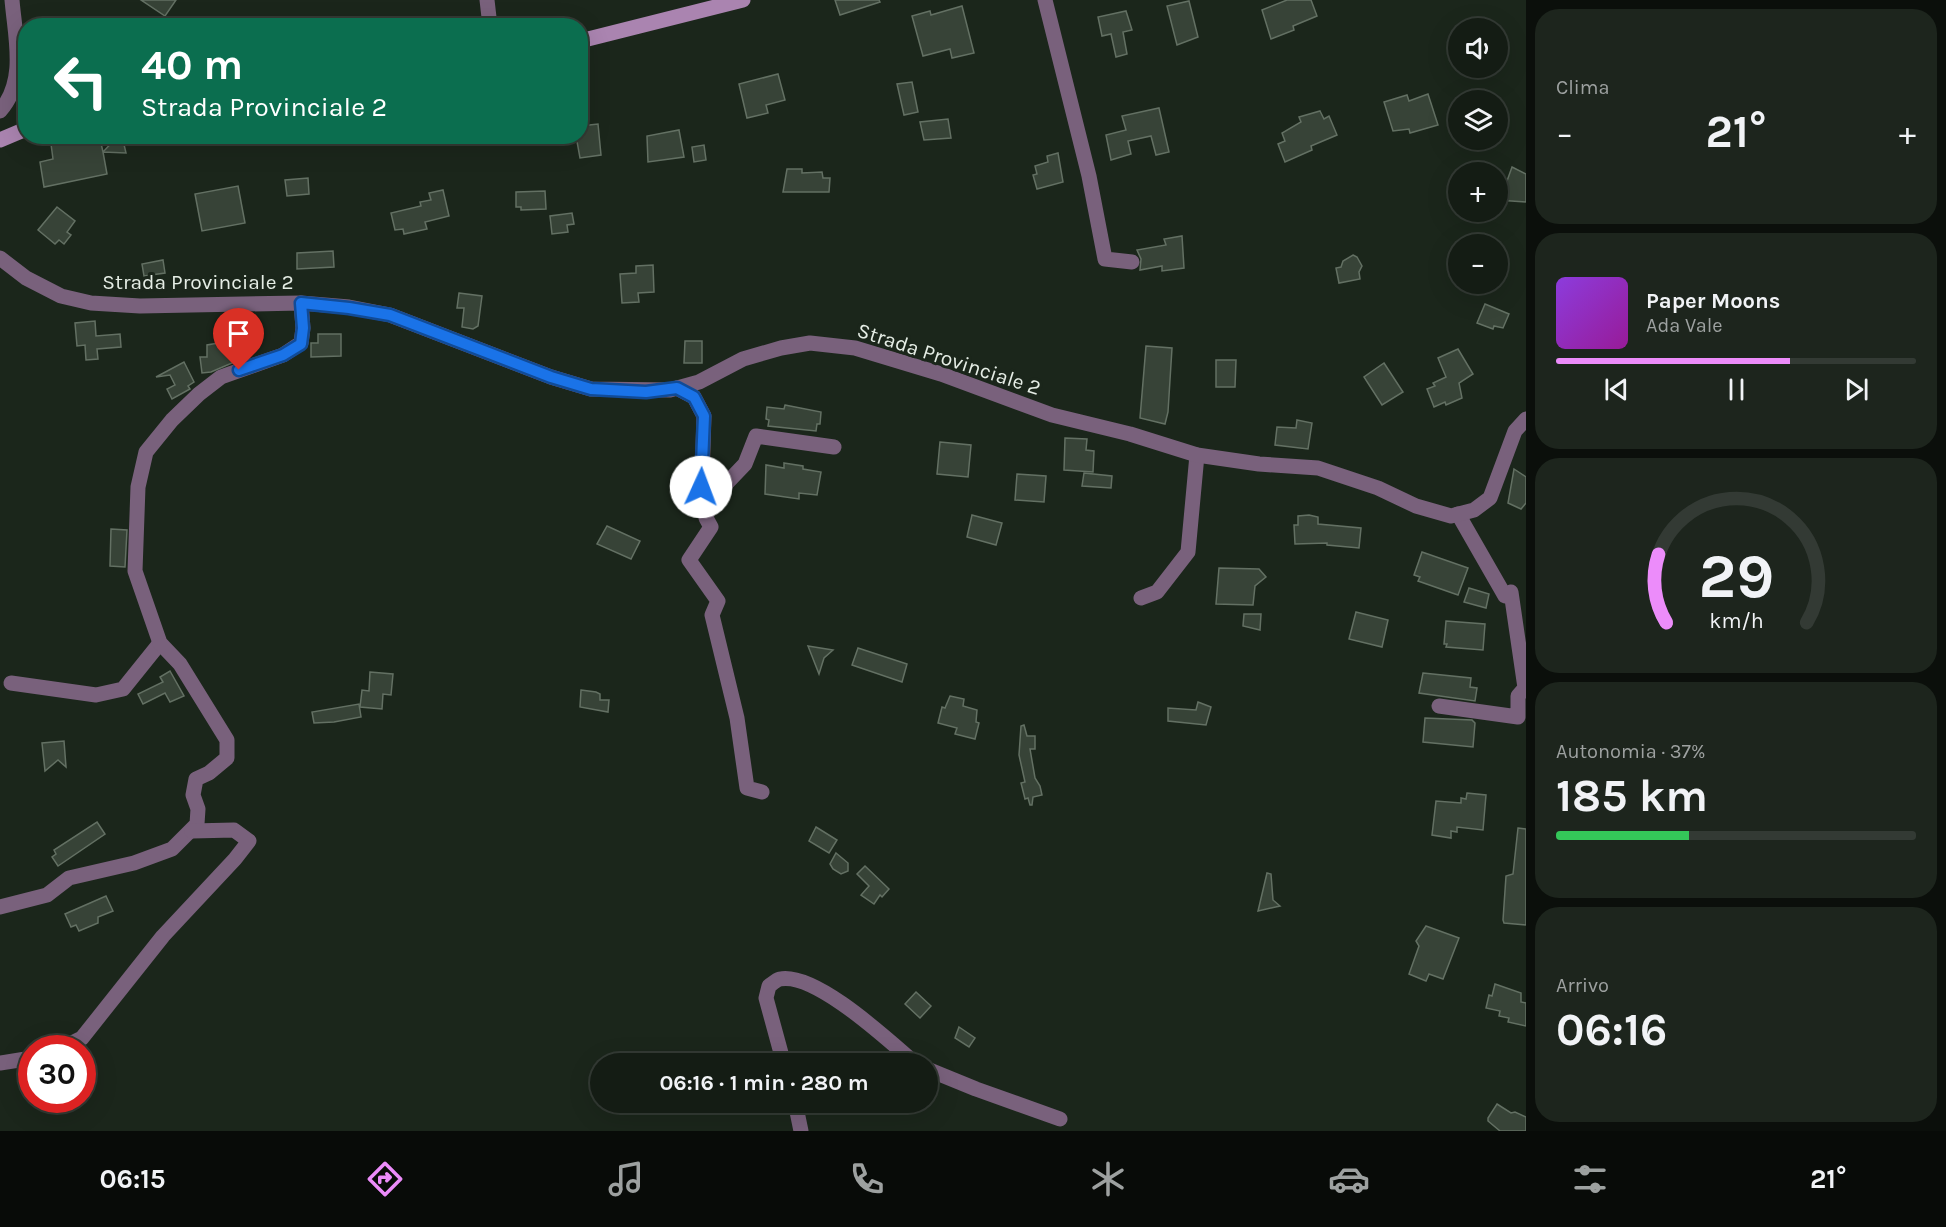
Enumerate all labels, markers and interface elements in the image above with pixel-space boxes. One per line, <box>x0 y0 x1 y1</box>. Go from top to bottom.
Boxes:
map controls <box>1448 18 1508 294</box>
button: sound <box>1448 18 1508 78</box>
text: 40 m <box>141 40 243 90</box>
icon: left <box>42 42 120 120</box>
text: Clima <box>1556 76 1610 99</box>
button: layers <box>1448 90 1508 150</box>
text: Strada Provinciale 2 <box>141 91 387 123</box>
text: 21° <box>1706 106 1766 158</box>
text: − <box>1556 114 1573 152</box>
text: + <box>1899 114 1916 152</box>
button: + <box>1448 162 1508 222</box>
button: − <box>1448 234 1508 294</box>
street label: Strada Provinciale 2 <box>102 270 294 294</box>
text: Paper Moons <box>1646 288 1780 314</box>
pin <box>213 308 264 370</box>
text: Ada Vale <box>1646 314 1723 337</box>
icon: arrive <box>222 317 255 350</box>
street label: Strada Provinciale 2 <box>854 318 1044 400</box>
icon: previous <box>1600 373 1633 406</box>
icon: pause <box>1720 373 1753 406</box>
icon: next <box>1840 373 1873 406</box>
position arrow <box>669 455 733 519</box>
text: 29 <box>1698 540 1774 613</box>
text: km/h <box>1709 608 1763 633</box>
text: Autonomia · 37% <box>1556 740 1706 763</box>
text: 185 km <box>1556 770 1708 822</box>
text: Arrivo <box>1556 974 1609 997</box>
text: 06:16 <box>1556 1004 1667 1056</box>
speed limit sign: 30 <box>18 1035 96 1113</box>
text: 06:16 · 1 min · 280 m <box>659 1070 869 1096</box>
icon: directions <box>364 1158 406 1200</box>
icon: music <box>605 1158 647 1200</box>
icon: phone <box>846 1158 888 1200</box>
icon: climate <box>1087 1158 1129 1200</box>
icon: car <box>1328 1158 1370 1200</box>
icon: filters <box>1569 1158 1611 1200</box>
text: 06:15 <box>99 1163 166 1195</box>
text: 21° <box>1810 1163 1846 1195</box>

